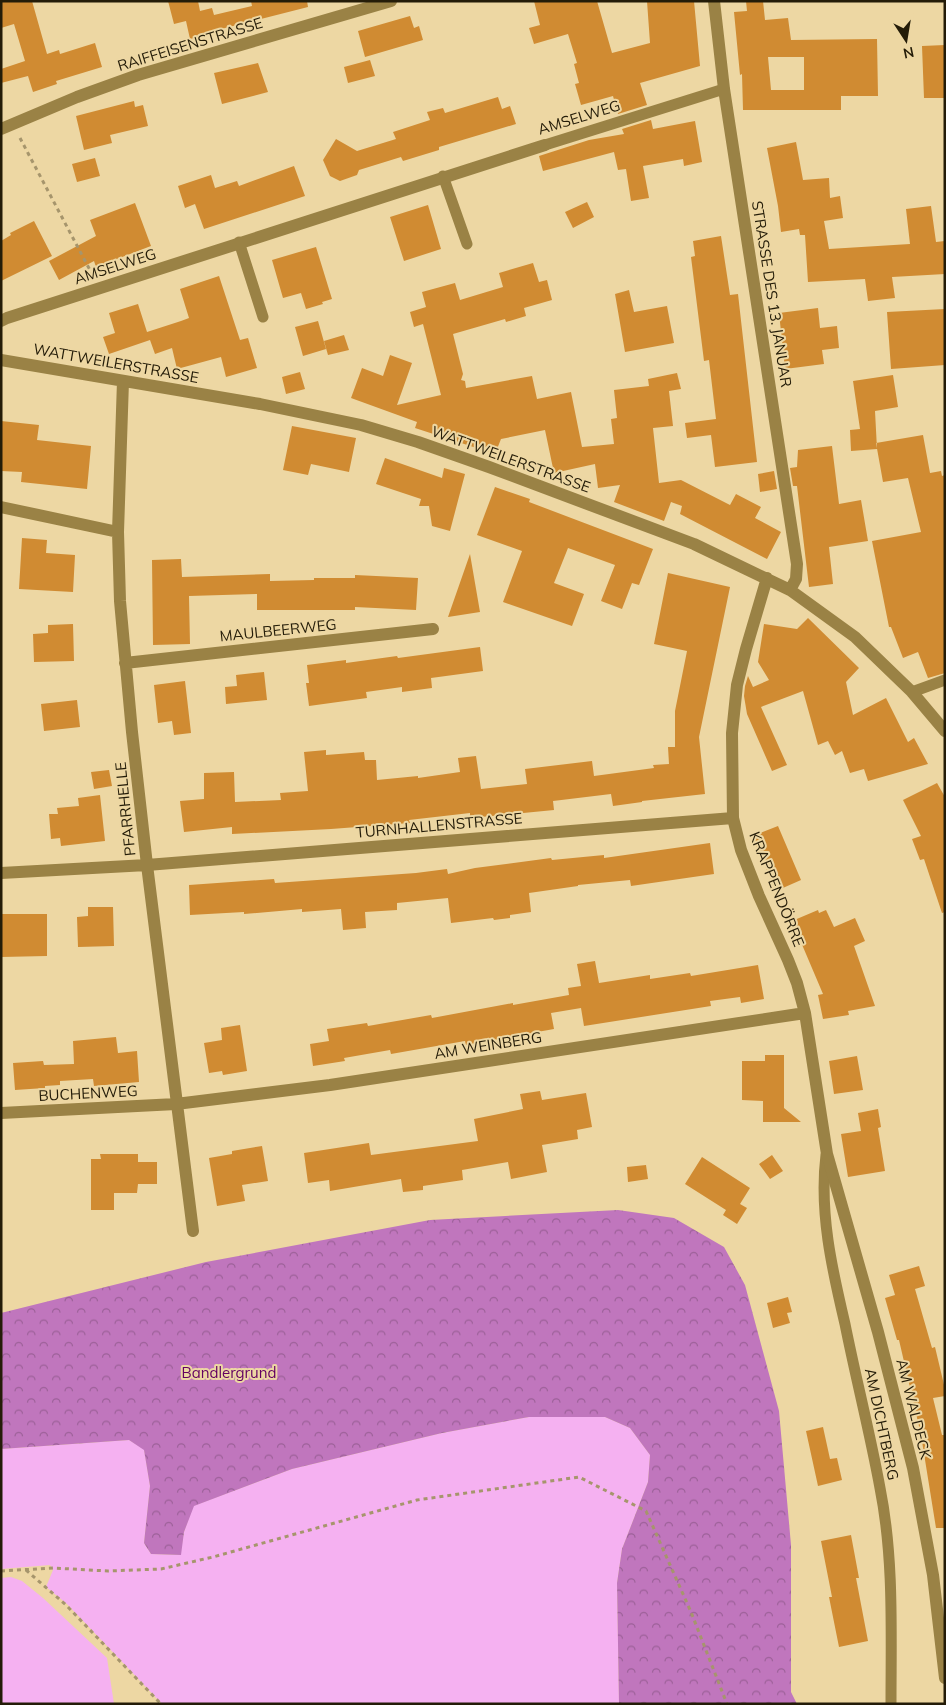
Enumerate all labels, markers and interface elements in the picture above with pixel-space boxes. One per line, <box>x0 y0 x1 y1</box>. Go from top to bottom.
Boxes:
street label: RAIFFEISENSTRASSE <box>115 13 265 75</box>
north arrow <box>881 15 931 65</box>
text: N <box>902 43 916 63</box>
street label: AMSELWEG <box>535 95 623 139</box>
street label: STRASSE DES 13. JANUAR <box>748 199 796 389</box>
street label: AMSELWEG <box>72 244 158 288</box>
street label: WATTWEILERSTRASSE <box>32 339 200 387</box>
street label: WATTWEILERSTRASSE <box>429 421 593 497</box>
street label: MAULBEERWEG <box>219 614 337 646</box>
street label: PFARRHELLE <box>111 761 139 857</box>
street label: TURNHALLENSTRASSE <box>355 808 523 842</box>
street label: KRAPPENDÖRRE <box>745 829 809 950</box>
street label: AM WEINBERG <box>433 1027 543 1063</box>
street label: BUCHENWEG <box>38 1081 138 1105</box>
street label: AM WALDECK <box>892 1357 936 1462</box>
park label: Bandlergrund <box>181 1363 277 1382</box>
street label: AM DICHTBERG <box>861 1366 903 1482</box>

